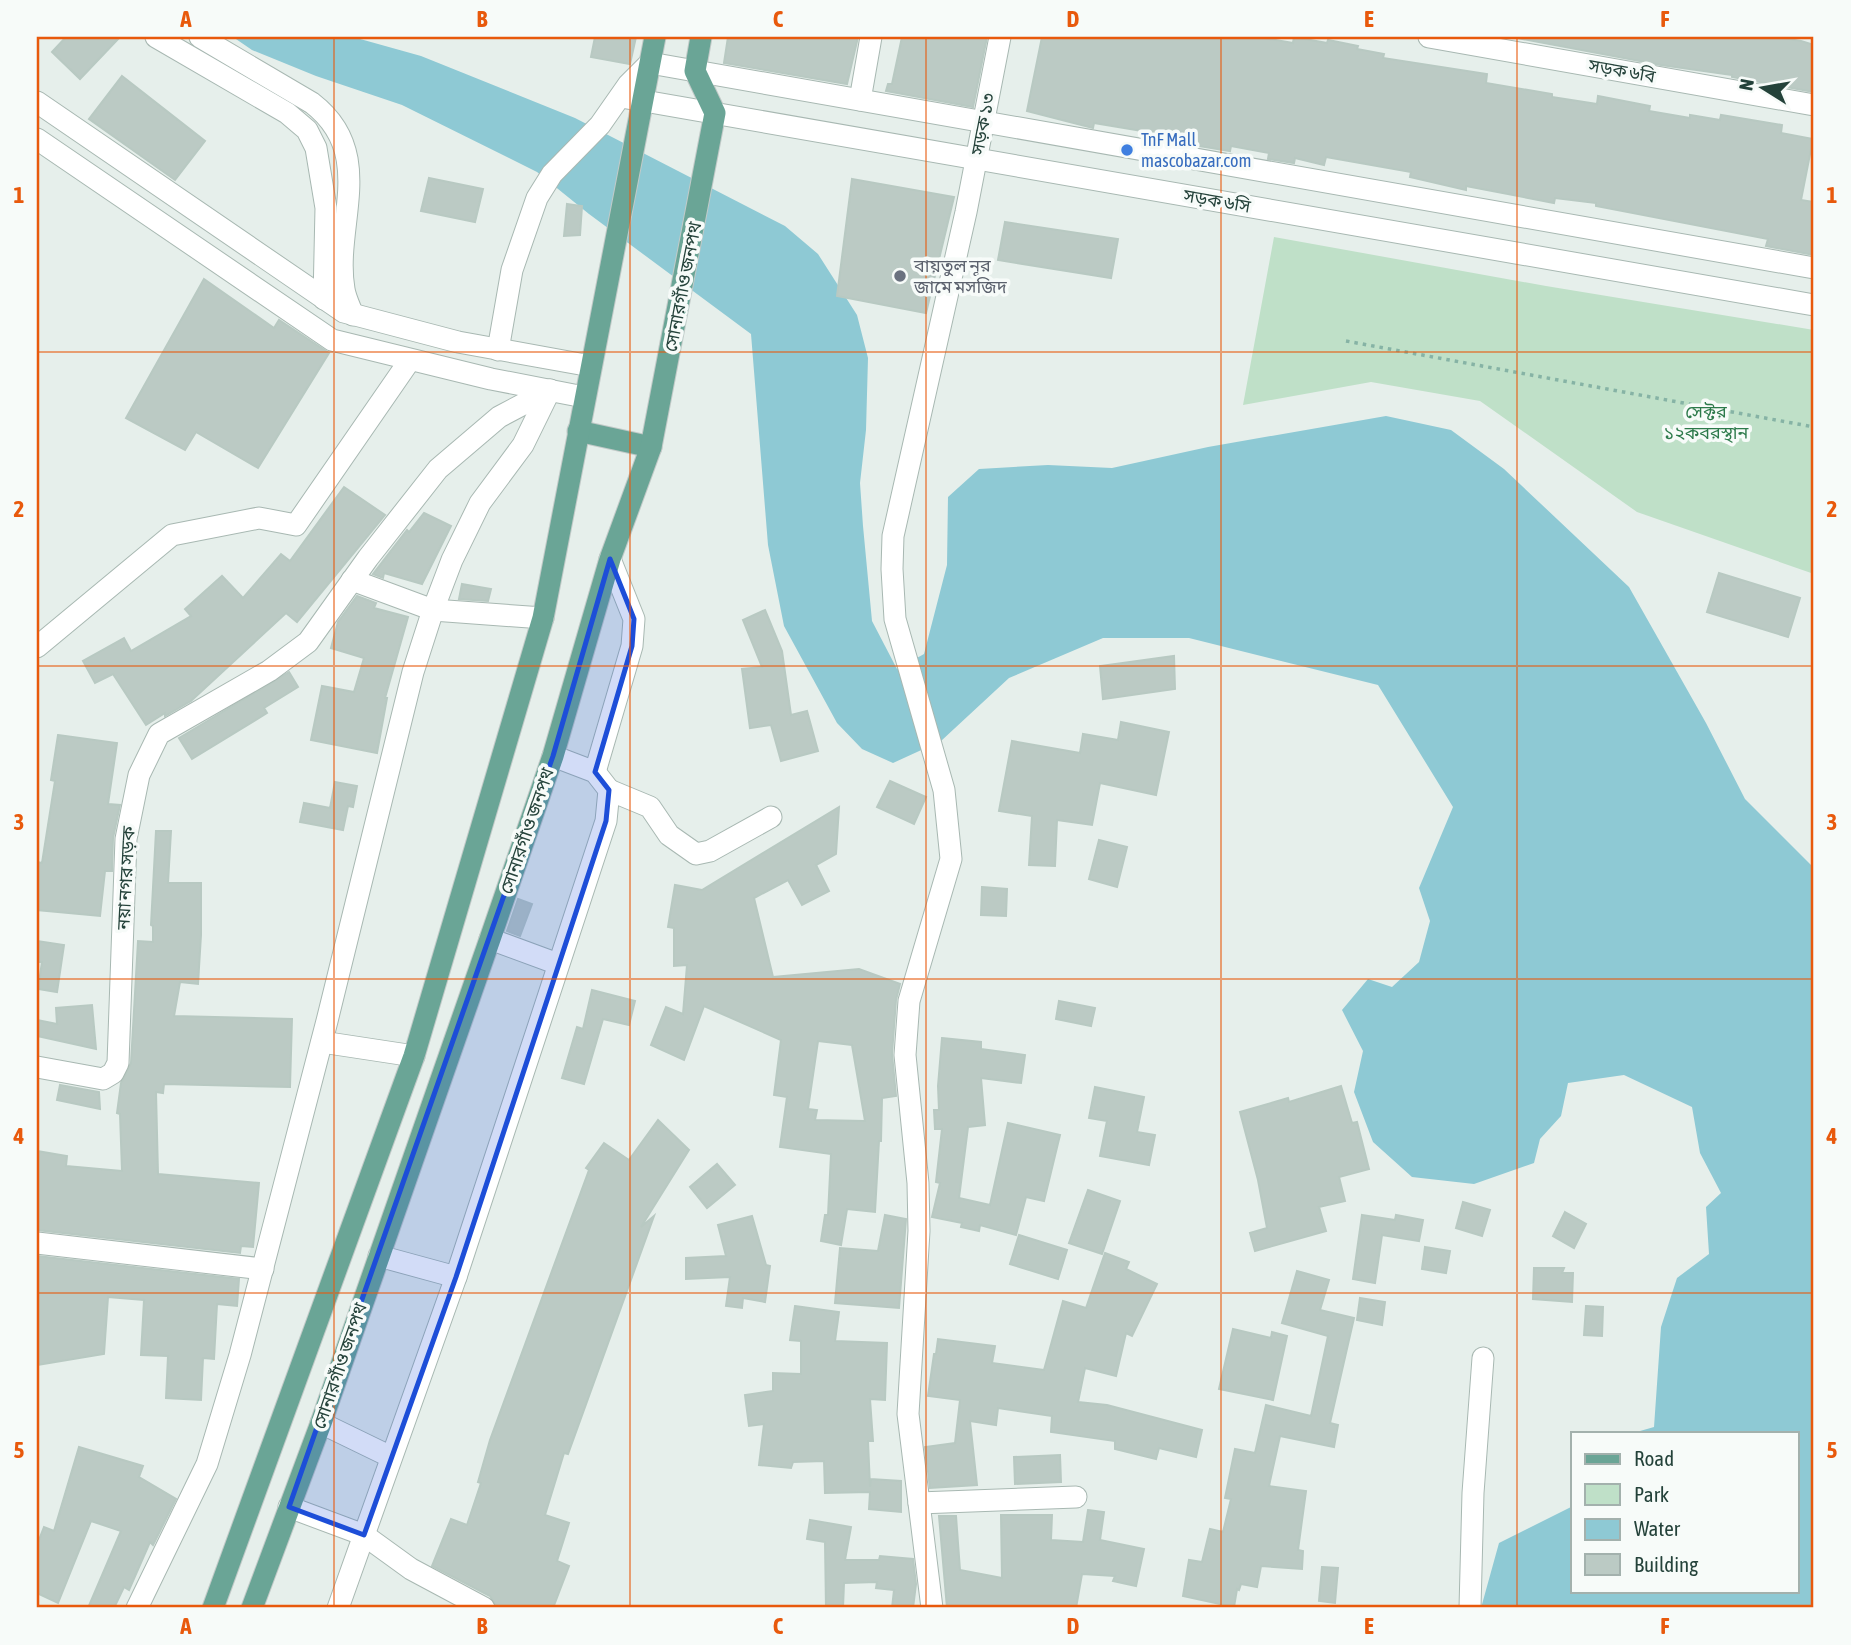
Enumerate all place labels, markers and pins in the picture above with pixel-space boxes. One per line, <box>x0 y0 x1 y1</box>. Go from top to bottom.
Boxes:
place label: TnF Mall mascobazar.com <box>1141 129 1251 171</box>
marker: TnF Mall mascobazar.com <box>1119 142 1135 158</box>
place label: বায়তুল নূর জামে মসজিদ <box>913 255 1008 297</box>
marker: বায়তুল নূর জামে মসজিদ <box>892 268 908 284</box>

